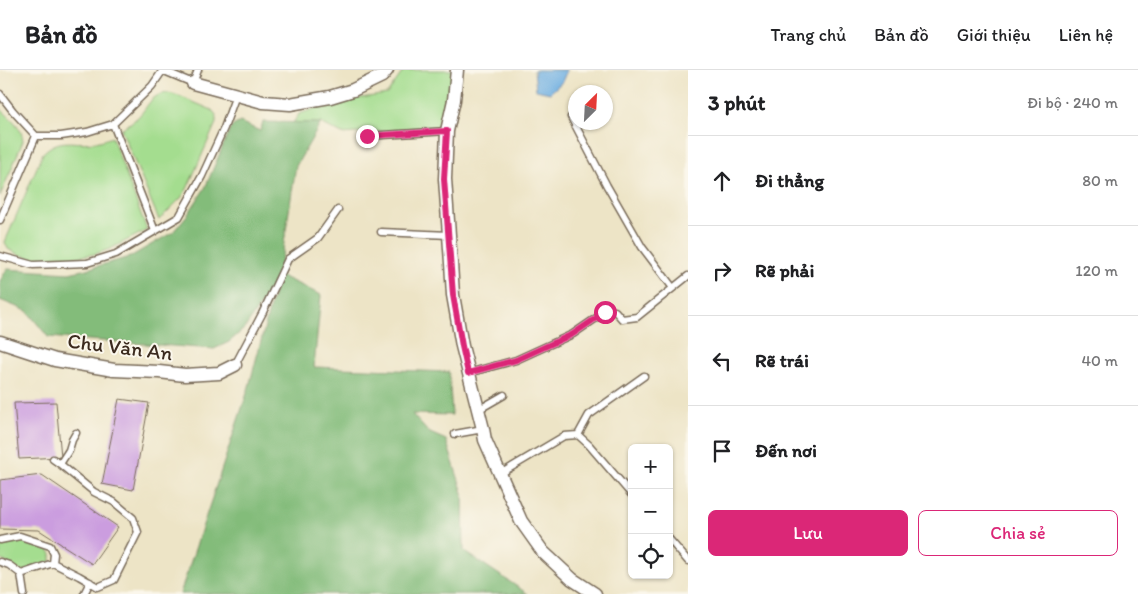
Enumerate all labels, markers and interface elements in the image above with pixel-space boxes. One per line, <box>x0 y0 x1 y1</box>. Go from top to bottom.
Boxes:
text: Bản đồ <box>25 20 98 49</box>
text: Trang chủ <box>770 24 846 46</box>
text: Bản đồ <box>874 24 929 46</box>
text: Giới thiệu <box>957 24 1031 46</box>
text: Liên hệ <box>1059 24 1113 46</box>
north arrow <box>568 85 613 130</box>
text: 3 phút <box>708 90 766 115</box>
text: Đi bộ · 240 m <box>1027 93 1118 112</box>
route end <box>356 125 379 148</box>
icon: ahead <box>708 167 736 195</box>
text: Đi thẳng <box>755 169 824 192</box>
text: 80 m <box>1082 171 1118 190</box>
icon: right <box>708 257 736 285</box>
text: Rẽ phải <box>755 259 814 282</box>
text: 120 m <box>1075 261 1118 280</box>
route start <box>594 301 617 324</box>
street label: Chu Văn An <box>66 328 174 365</box>
icon: left <box>708 347 736 375</box>
text: Rẽ trái <box>755 349 809 372</box>
text: 40 m <box>1081 351 1118 370</box>
icon: arrive <box>708 437 736 465</box>
text: Đến nơi <box>755 439 817 462</box>
map controls <box>628 444 673 579</box>
button: + <box>628 444 673 489</box>
button: − <box>628 489 673 534</box>
button: Lưu <box>708 510 908 556</box>
button: Chia sẻ <box>918 510 1118 556</box>
button: locate <box>628 534 673 579</box>

